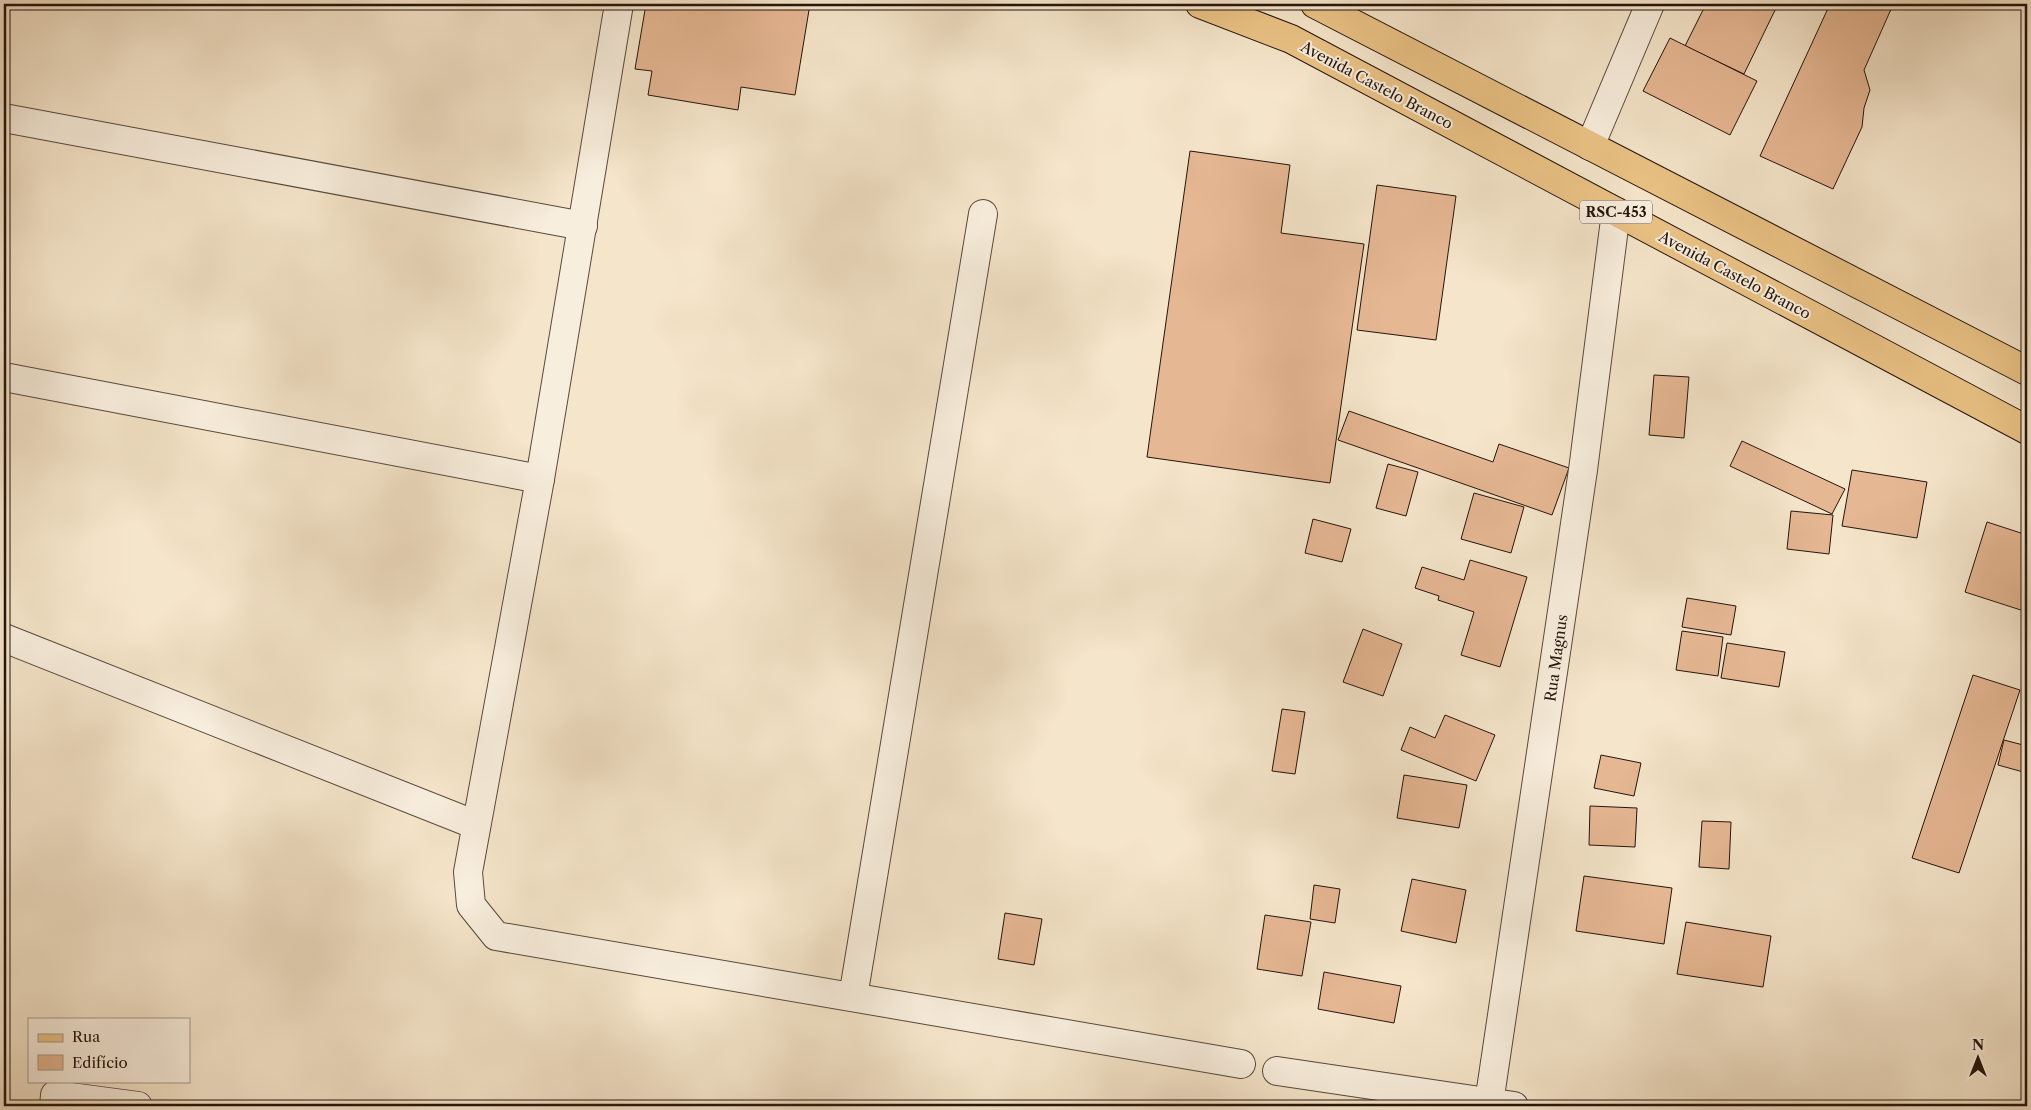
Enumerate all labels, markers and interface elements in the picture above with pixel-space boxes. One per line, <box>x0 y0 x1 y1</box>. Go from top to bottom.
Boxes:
street label: Avenida Castelo Branco <box>1297 36 1456 133</box>
road number: RSC-453 <box>1580 200 1652 223</box>
street label: Avenida Castelo Branco <box>1655 226 1814 323</box>
street label: Rua Magnus <box>1540 613 1572 703</box>
legend <box>28 1018 190 1082</box>
text: Rua <box>72 1027 100 1046</box>
north arrow <box>1954 1032 2004 1082</box>
text: N <box>1972 1036 1984 1054</box>
text: Edifício <box>72 1053 128 1072</box>

